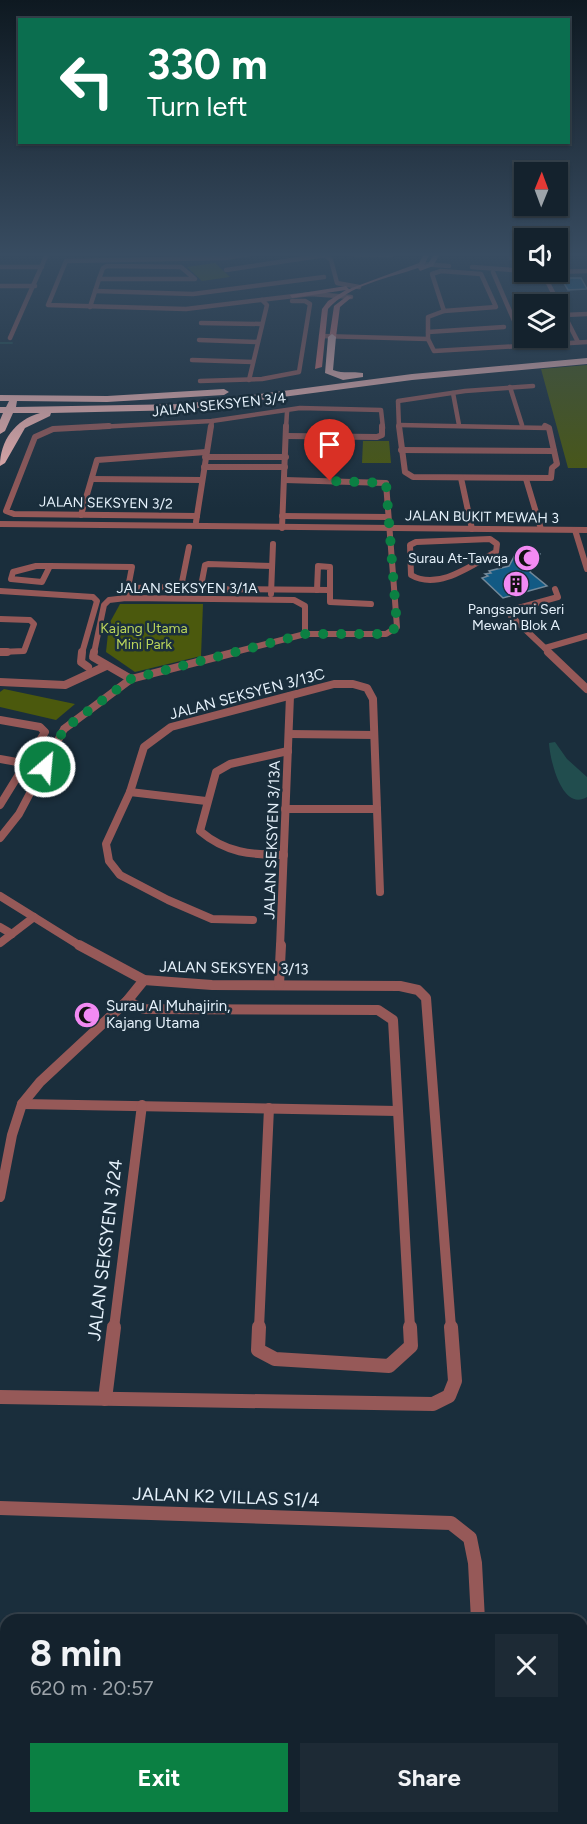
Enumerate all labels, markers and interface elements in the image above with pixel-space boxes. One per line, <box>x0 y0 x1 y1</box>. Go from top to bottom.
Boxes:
text: 330 m <box>147 39 268 90</box>
icon: left <box>48 42 126 120</box>
text: Turn left <box>147 90 247 123</box>
north arrow <box>514 162 568 216</box>
map controls <box>514 162 568 348</box>
button: sound <box>514 228 568 282</box>
button: layers <box>514 294 568 348</box>
street label: JALAN SEKSYEN 3/4 <box>151 389 287 420</box>
pin <box>304 419 355 481</box>
icon: arrive <box>313 428 346 461</box>
street label: JALAN SEKSYEN 3/2 <box>39 493 173 513</box>
street label: JALAN BUKIT MEWAH 3 <box>405 507 559 527</box>
mosque icon: Surau At-Tawqa <box>512 543 542 573</box>
place label: Surau At-Tawqa <box>408 550 508 567</box>
building icon: Pangsapuri Seri Mewah Blok A <box>501 569 531 599</box>
street label: JALAN SEKSYEN 3/1A <box>116 580 258 597</box>
place label: Pangsapuri Seri Mewah Blok A <box>468 601 564 634</box>
park label: Kajang Utama Mini Park <box>100 620 188 653</box>
street label: JALAN SEKSYEN 3/13C <box>167 665 327 723</box>
position arrow <box>13 735 77 799</box>
street label: JALAN SEKSYEN 3/13A <box>260 760 284 920</box>
street label: JALAN SEKSYEN 3/13 <box>159 958 309 978</box>
place label: Surau Al Muhajirin, Kajang Utama <box>106 997 230 1032</box>
mosque icon: Surau Al Muhajirin, Kajang Utama <box>72 1000 102 1030</box>
street label: JALAN SEKSYEN 3/24 <box>83 1158 127 1342</box>
street label: JALAN K2 VILLAS S1/4 <box>132 1483 320 1511</box>
text: 8 min <box>30 1632 122 1675</box>
button: close <box>495 1634 558 1697</box>
text: 620 m · 20:57 <box>30 1676 154 1700</box>
button: Exit <box>30 1743 288 1812</box>
button: Share <box>300 1743 558 1812</box>

